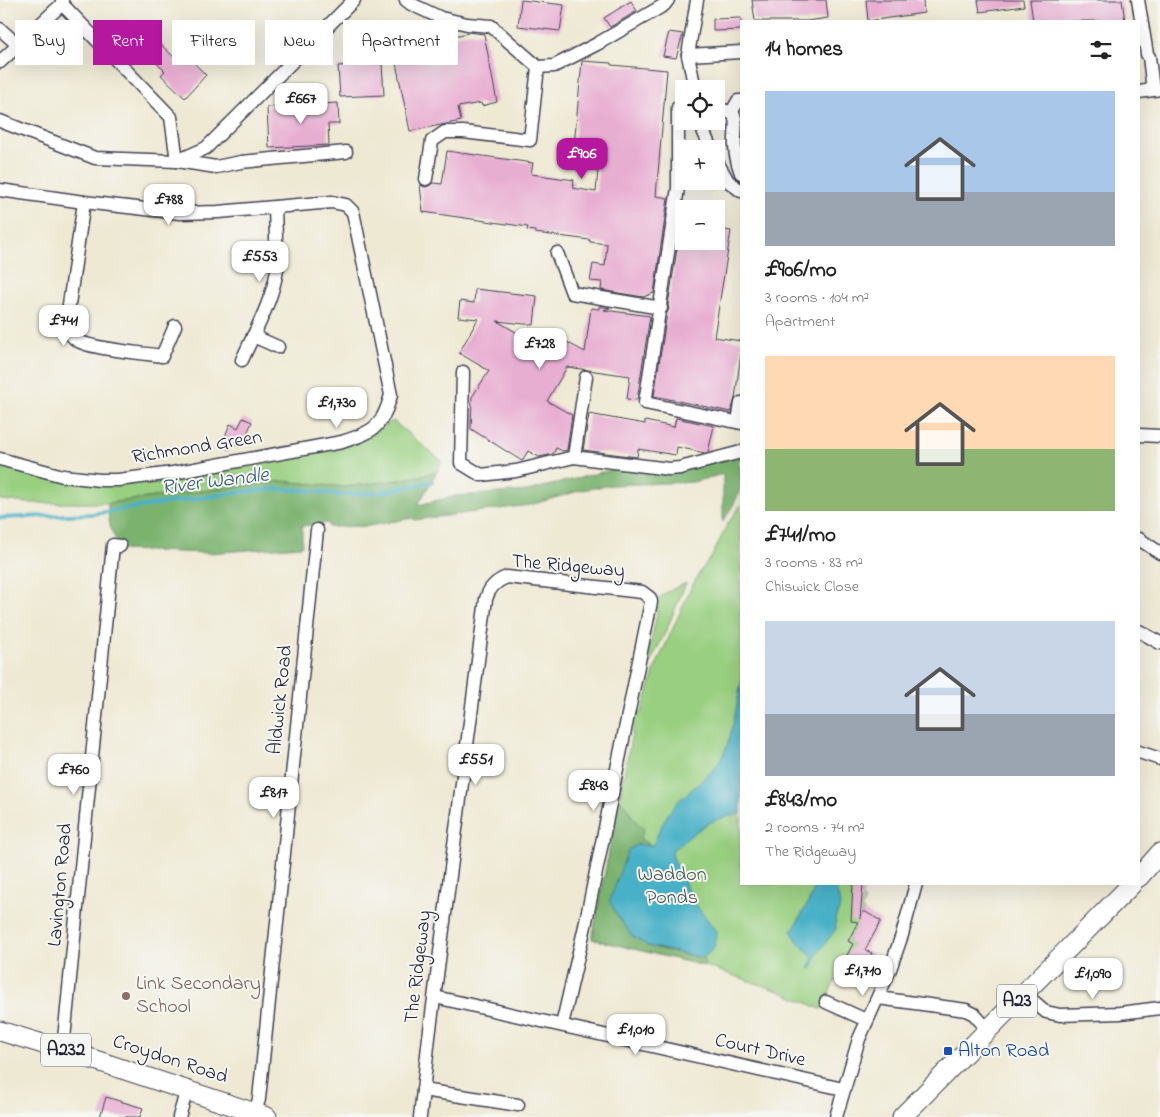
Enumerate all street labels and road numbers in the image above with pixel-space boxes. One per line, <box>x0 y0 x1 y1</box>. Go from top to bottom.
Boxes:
street label: Richmond Green <box>130 423 264 473</box>
street label: The Ridgeway <box>510 548 626 587</box>
street label: Aldwick Road <box>261 644 301 756</box>
street label: Lavington Road <box>41 822 82 948</box>
street label: The Ridgeway <box>398 909 441 1025</box>
road number: A23 <box>997 984 1037 1018</box>
street label: Court Drive <box>712 1026 808 1076</box>
street label: Croydon Road <box>109 1028 231 1092</box>
road number: A232 <box>41 1034 91 1066</box>

